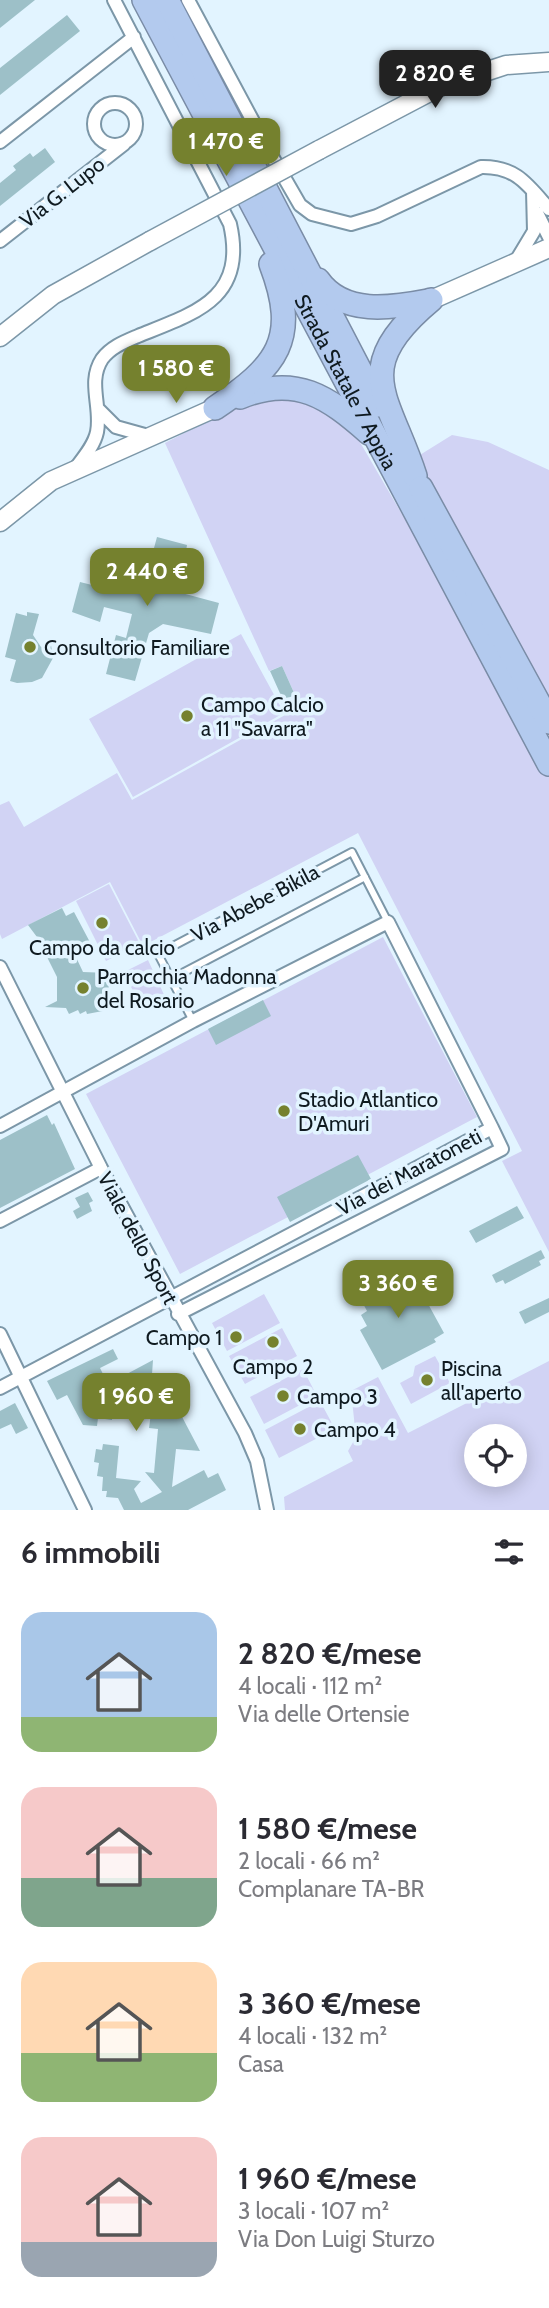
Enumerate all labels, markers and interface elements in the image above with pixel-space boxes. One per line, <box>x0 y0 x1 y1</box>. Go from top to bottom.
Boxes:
pin: 2 820 € <box>370 50 500 110</box>
text: 2 820 € <box>395 59 475 87</box>
pin: 1 470 € <box>161 118 291 178</box>
text: 1 470 € <box>188 127 264 155</box>
street label: Via G. Lupo <box>15 151 109 233</box>
street label: Strada Statale 7 Appia <box>290 290 403 474</box>
pin: 1 580 € <box>111 346 241 405</box>
text: 1 580 € <box>138 354 214 382</box>
pin: 2 440 € <box>82 548 212 608</box>
text: 2 440 € <box>106 557 188 585</box>
place label: Consultorio Familiare <box>44 635 230 660</box>
marker: Consultorio Familiare <box>22 639 38 655</box>
place label: Campo Calcio a 11 "Savarra" <box>201 692 324 741</box>
marker: Campo Calcio a 11 "Savarra" <box>179 708 195 724</box>
street label: Via Abebe Bikila <box>187 859 323 947</box>
marker: Campo da calcio <box>94 915 110 931</box>
place label: Campo da calcio <box>29 935 175 960</box>
place label: Parrocchia Madonna del Rosario <box>97 964 277 1013</box>
marker: Parrocchia Madonna del Rosario <box>75 980 91 996</box>
place label: Stadio Atlantico D'Amuri <box>298 1087 438 1136</box>
marker: Stadio Atlantico D'Amuri <box>276 1103 292 1119</box>
street label: Via dei Maratoneti <box>332 1123 486 1221</box>
street label: Viale dello Sport <box>93 1168 183 1308</box>
pin: 3 360 € <box>333 1260 463 1320</box>
text: 3 360 € <box>358 1269 438 1297</box>
place label: Campo 1 <box>146 1325 222 1350</box>
marker: Campo 1 <box>228 1329 244 1345</box>
marker: Campo 2 <box>265 1334 281 1350</box>
place label: Campo 2 <box>233 1354 313 1379</box>
place label: Piscina all'aperto <box>441 1356 522 1405</box>
marker: Piscina all'aperto <box>419 1372 435 1388</box>
pin: 1 960 € <box>71 1374 201 1433</box>
text: 1 960 € <box>98 1382 174 1410</box>
place label: Campo 3 <box>297 1384 378 1409</box>
marker: Campo 3 <box>275 1388 291 1404</box>
place label: Campo 4 <box>314 1417 396 1442</box>
marker: Campo 4 <box>292 1421 308 1437</box>
map controls <box>464 1424 527 1487</box>
button: locate <box>464 1424 527 1487</box>
icon: filters <box>490 1533 528 1571</box>
text: 6 immobili <box>21 1534 160 1571</box>
text: 2 820 €/mese <box>238 1635 421 1672</box>
icon: home <box>77 1640 161 1724</box>
text: 4 locali · 112 m² <box>238 1672 382 1700</box>
text: Via delle Ortensie <box>238 1700 410 1728</box>
text: 1 580 €/mese <box>238 1810 417 1847</box>
icon: home <box>77 1815 161 1899</box>
text: 2 locali · 66 m² <box>238 1847 380 1875</box>
text: Complanare TA-BR <box>238 1875 424 1903</box>
text: 3 360 €/mese <box>238 1985 421 2022</box>
icon: home <box>77 1990 161 2074</box>
text: 4 locali · 132 m² <box>238 2022 387 2050</box>
text: Casa <box>238 2050 284 2078</box>
text: 1 960 €/mese <box>238 2160 416 2197</box>
icon: home <box>77 2165 161 2249</box>
text: 3 locali · 107 m² <box>238 2197 389 2225</box>
text: Via Don Luigi Sturzo <box>238 2225 435 2253</box>

